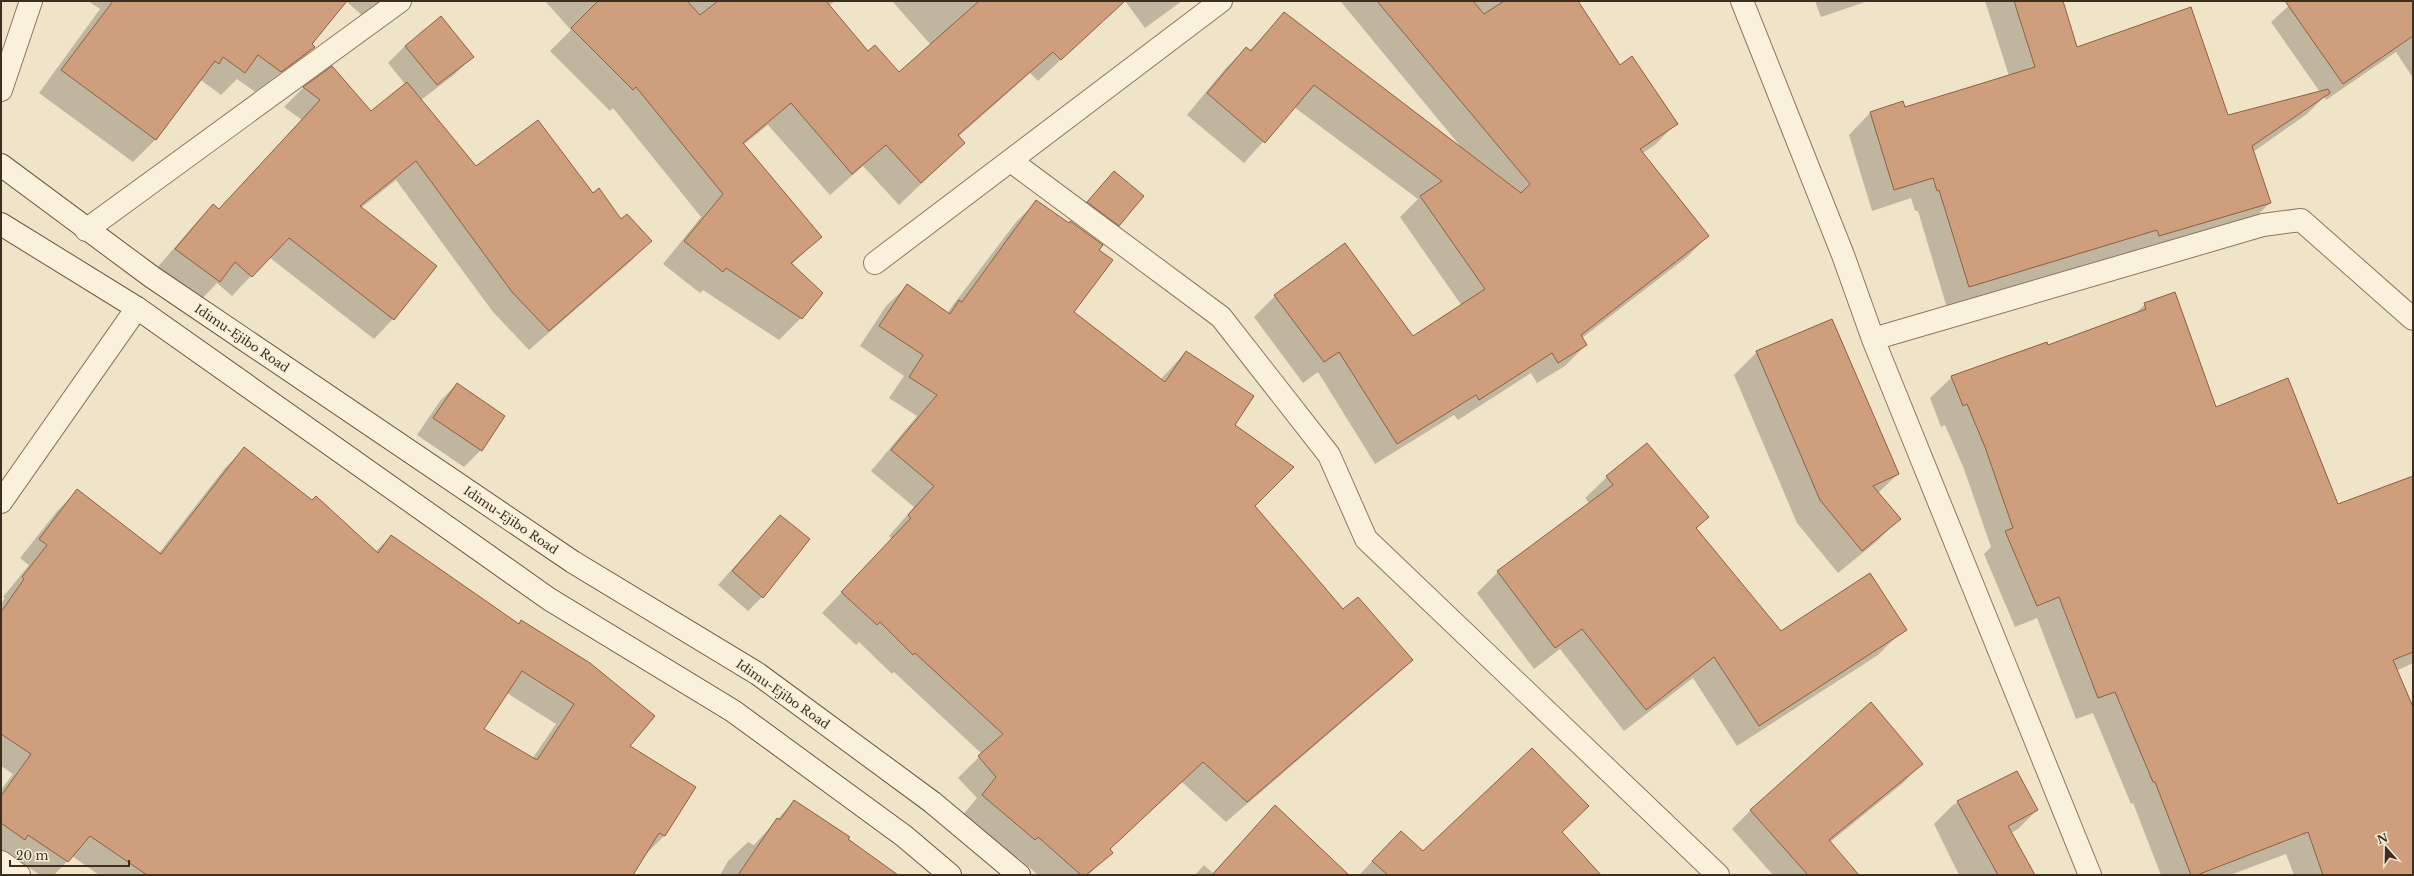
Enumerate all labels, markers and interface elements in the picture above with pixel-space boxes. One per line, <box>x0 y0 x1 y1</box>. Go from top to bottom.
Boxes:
street label: Idimu-Ejibo Road <box>192 301 292 375</box>
street label: Idimu-Ejibo Road <box>461 483 561 557</box>
street label: Idimu-Ejibo Road <box>733 656 833 732</box>
north arrow <box>2366 828 2406 868</box>
text: N <box>2375 830 2390 847</box>
scale bar <box>10 842 129 868</box>
text: 20 m <box>16 848 48 863</box>

